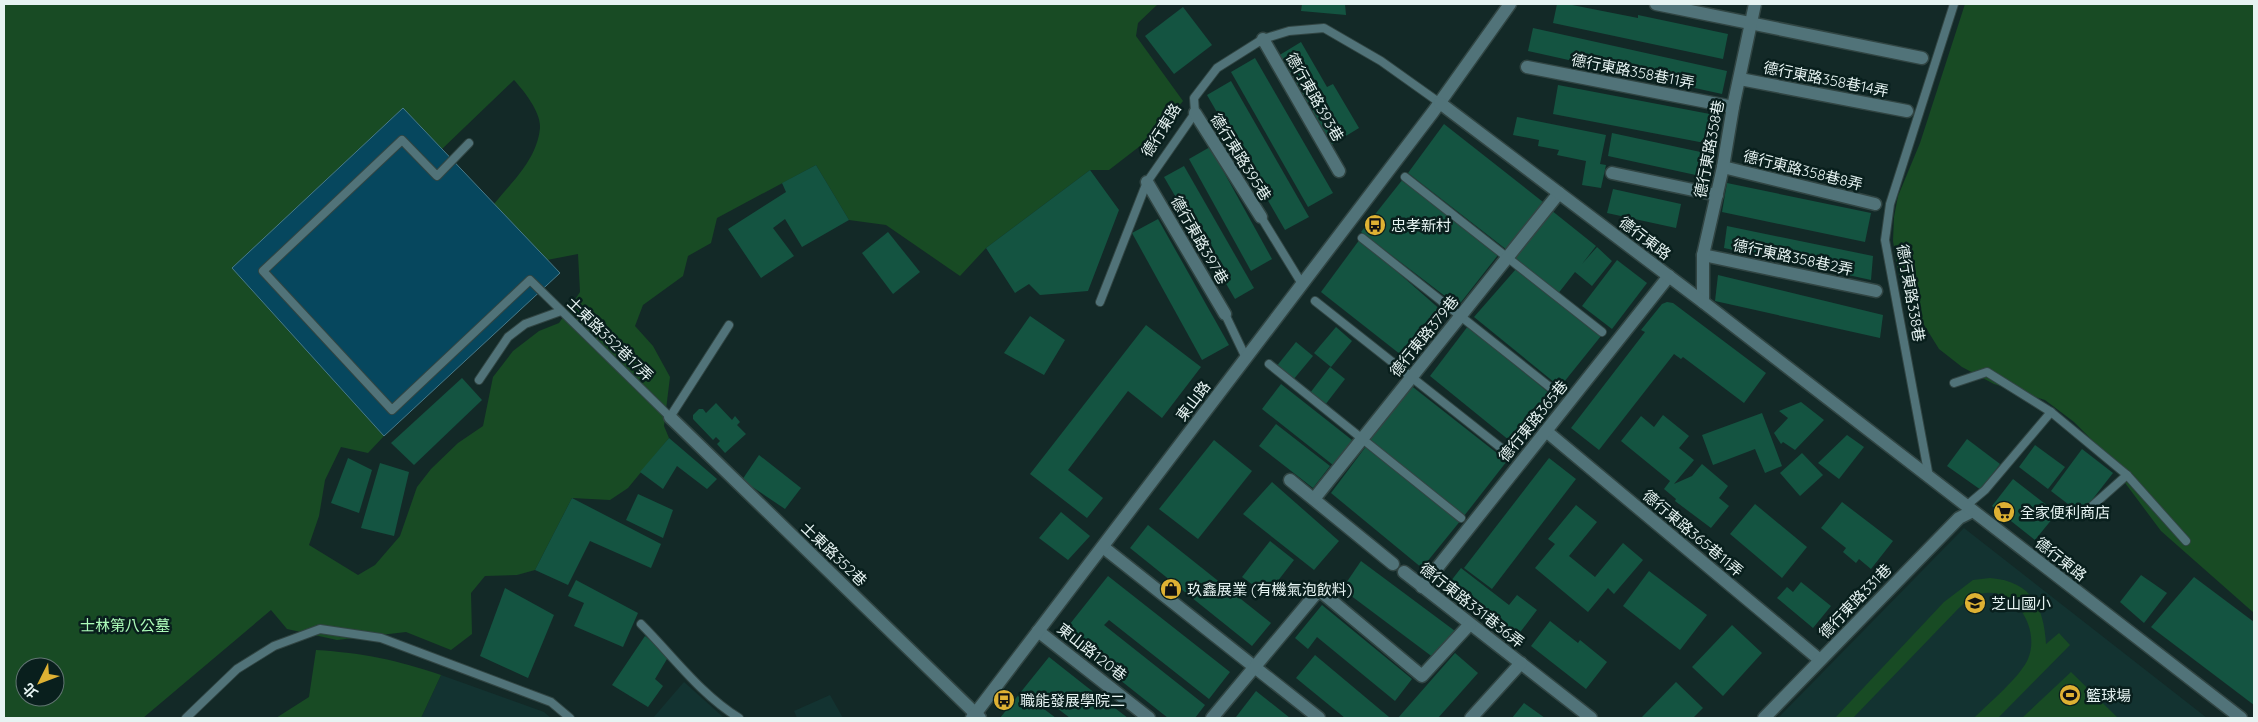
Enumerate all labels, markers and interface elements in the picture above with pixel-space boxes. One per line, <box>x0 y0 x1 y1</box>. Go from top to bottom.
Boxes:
street label: 德行東路393巷 <box>1282 49 1348 145</box>
street label: 德行東路358巷11弄 <box>1570 50 1696 92</box>
street label: 德行東路358巷14弄 <box>1762 58 1890 100</box>
street label: 德行東路358巷 <box>1690 99 1728 199</box>
street label: 德行東路 <box>1137 100 1185 160</box>
street label: 德行東路395巷 <box>1207 110 1275 204</box>
street label: 德行東路358巷8弄 <box>1741 146 1865 194</box>
street label: 德行東路397巷 <box>1167 193 1233 287</box>
street label: 德行東路 <box>1615 212 1675 264</box>
bus stop icon: 忠孝新村 <box>1363 213 1387 237</box>
place label: 忠孝新村 <box>1391 216 1451 235</box>
street label: 德行東路358巷2弄 <box>1731 235 1855 279</box>
street label: 德行東路338巷 <box>1893 243 1929 343</box>
street label: 德行東路379巷 <box>1385 292 1463 380</box>
street label: 士東路352巷17弄 <box>563 293 657 385</box>
street label: 東山路 <box>1172 377 1214 425</box>
street label: 德行東路365巷 <box>1494 377 1572 465</box>
street label: 德行東路365巷11弄 <box>1639 485 1747 581</box>
supermarket icon: 全家便利商店 <box>1992 500 2016 524</box>
place label: 全家便利商店 <box>2020 503 2110 522</box>
street label: 士東路352巷 <box>797 518 871 590</box>
street label: 德行東路 <box>2032 533 2090 585</box>
street label: 德行東路331巷36弄 <box>1416 558 1528 652</box>
street label: 德行東路331巷 <box>1815 560 1895 642</box>
shop icon: 玖鑫展業 (有機氣泡飲料) <box>1159 577 1183 601</box>
place label: 玖鑫展業 (有機氣泡飲料) <box>1187 580 1352 599</box>
school or university icon: 芝山國小 <box>1963 591 1987 615</box>
place label: 芝山國小 <box>1991 594 2051 613</box>
park label: 士林第八公墓 <box>80 616 170 635</box>
street label: 東山路120巷 <box>1054 619 1130 685</box>
north arrow <box>15 657 65 707</box>
text: 北 <box>19 679 42 702</box>
sports icon: 籃球場 <box>2058 683 2082 707</box>
place label: 籃球場 <box>2086 686 2131 705</box>
bus stop icon: 職能發展學院二 <box>992 688 1016 712</box>
place label: 職能發展學院二 <box>1020 691 1125 710</box>

